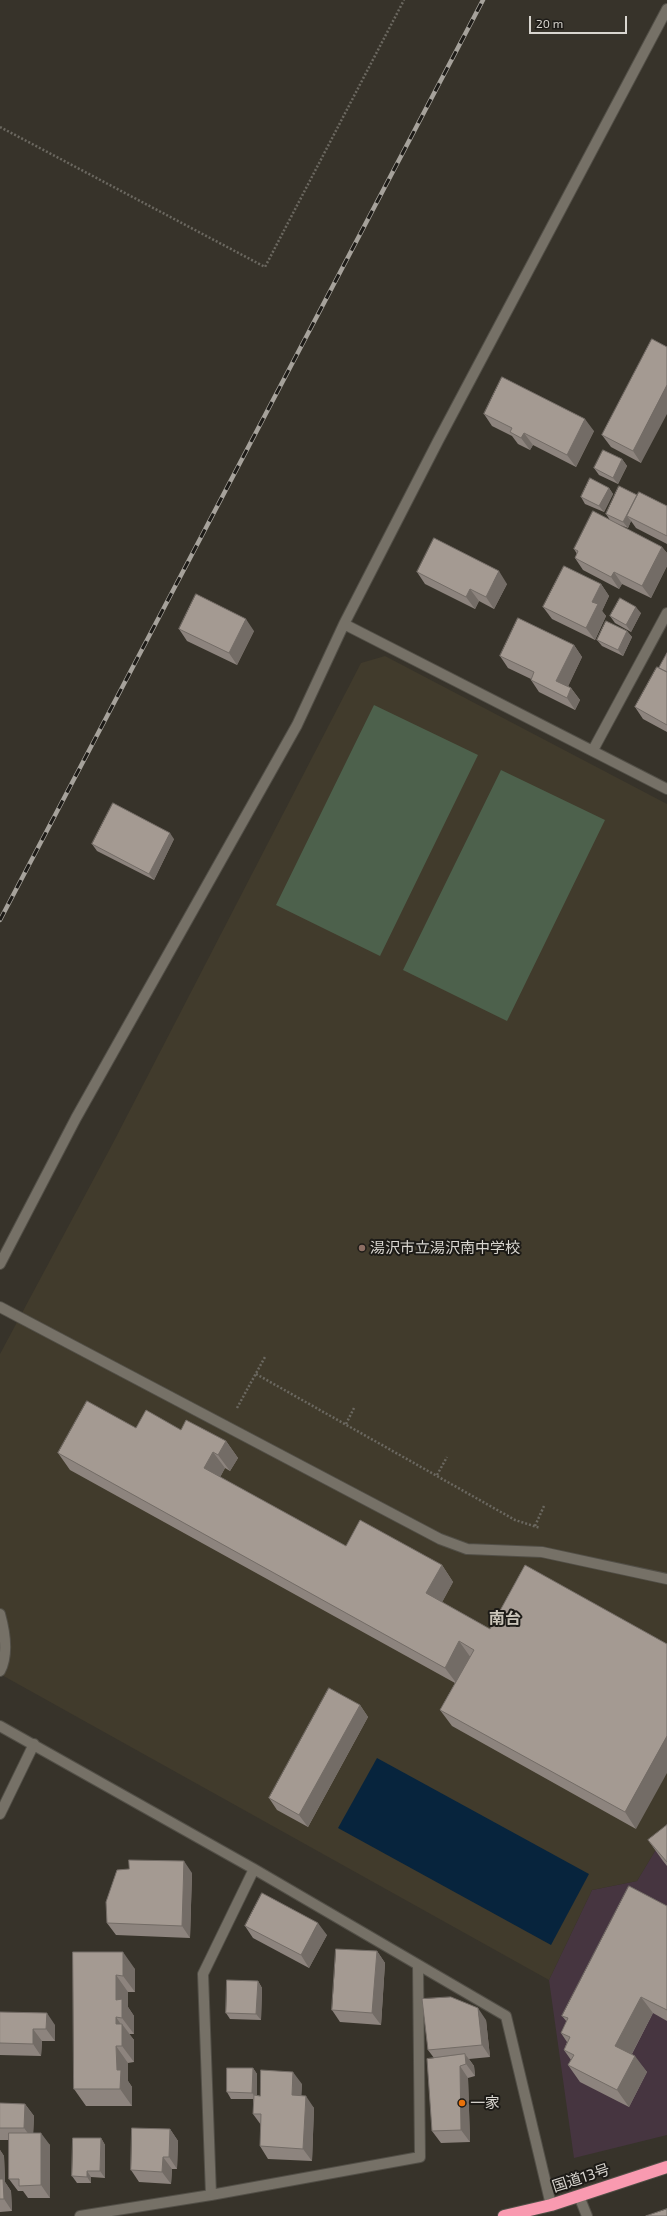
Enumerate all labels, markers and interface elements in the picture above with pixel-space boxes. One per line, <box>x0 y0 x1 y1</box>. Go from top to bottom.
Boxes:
scale bar <box>531 8 629 34</box>
text: 20 m <box>536 16 563 30</box>
place label: 湯沢市立湯沢南中学校 <box>370 1239 520 1257</box>
marker: 湯沢市立湯沢南中学校 <box>357 1243 367 1253</box>
district label: 南台 <box>489 1609 521 1629</box>
place label: 一家 <box>470 2094 500 2112</box>
marker: 一家 <box>457 2098 467 2108</box>
street label: 国道13号 <box>550 2160 612 2196</box>

